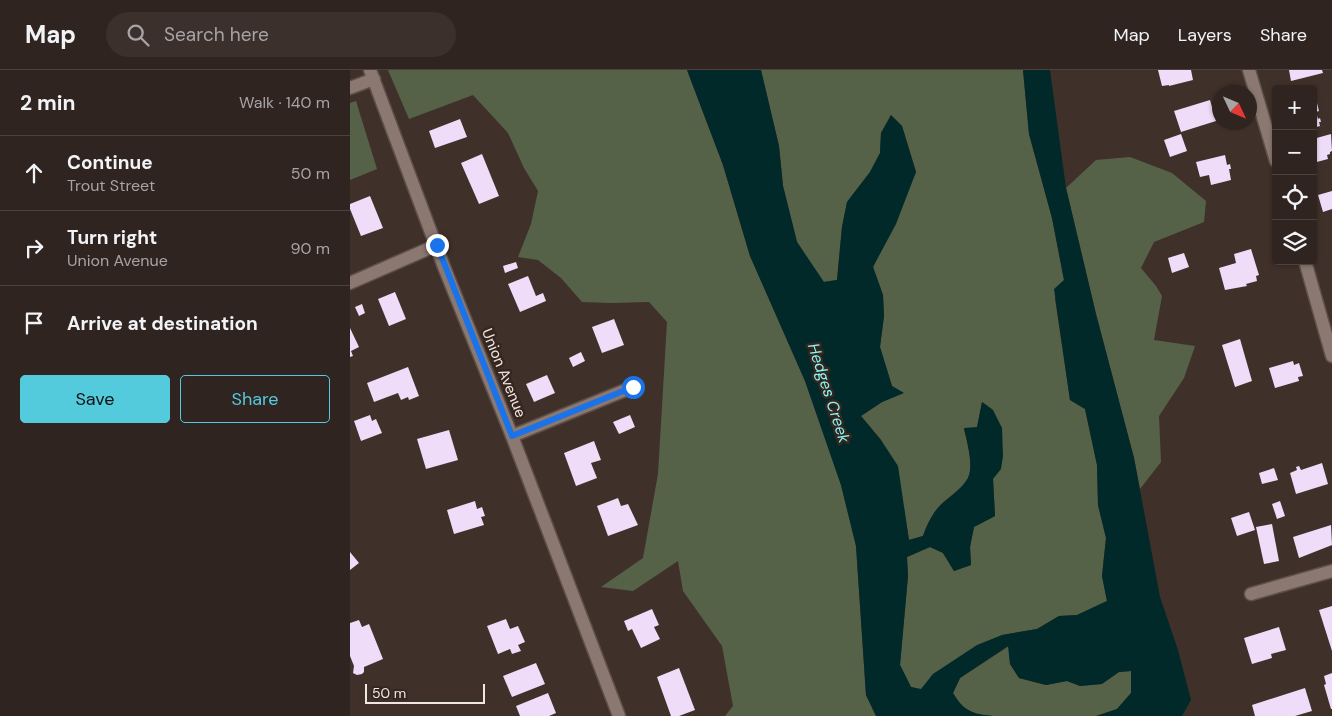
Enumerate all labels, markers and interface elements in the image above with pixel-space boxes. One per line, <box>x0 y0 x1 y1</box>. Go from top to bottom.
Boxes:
search box <box>106 12 456 57</box>
text: Map <box>25 19 76 50</box>
icon: search <box>124 21 152 49</box>
text: Search here <box>164 22 269 47</box>
text: Map <box>1114 23 1150 47</box>
text: Layers <box>1178 23 1232 47</box>
text: Share <box>1260 23 1307 47</box>
north arrow <box>1212 85 1257 130</box>
map controls <box>1272 85 1317 265</box>
button: + <box>1272 85 1317 130</box>
text: 2 min <box>20 89 76 117</box>
text: Walk · 140 m <box>239 92 330 113</box>
button: − <box>1272 130 1317 175</box>
text: Continue <box>67 150 153 175</box>
icon: ahead <box>20 159 48 187</box>
text: 50 m <box>291 163 330 184</box>
text: Trout Street <box>67 175 155 196</box>
button: locate <box>1272 175 1317 220</box>
button: layers <box>1272 220 1317 265</box>
text: Turn right <box>67 225 157 250</box>
icon: right <box>20 234 48 262</box>
route end <box>426 234 449 257</box>
text: 90 m <box>290 238 330 259</box>
text: Union Avenue <box>67 250 168 271</box>
icon: arrive <box>20 309 48 337</box>
text: Arrive at destination <box>67 311 258 336</box>
street label: Union Avenue <box>477 325 531 421</box>
water label: Hedges Creek <box>803 340 855 446</box>
button: Save <box>20 375 170 423</box>
button: Share <box>180 375 330 423</box>
route start <box>622 376 645 399</box>
scale bar <box>365 681 485 704</box>
text: 50 m <box>372 684 406 702</box>

